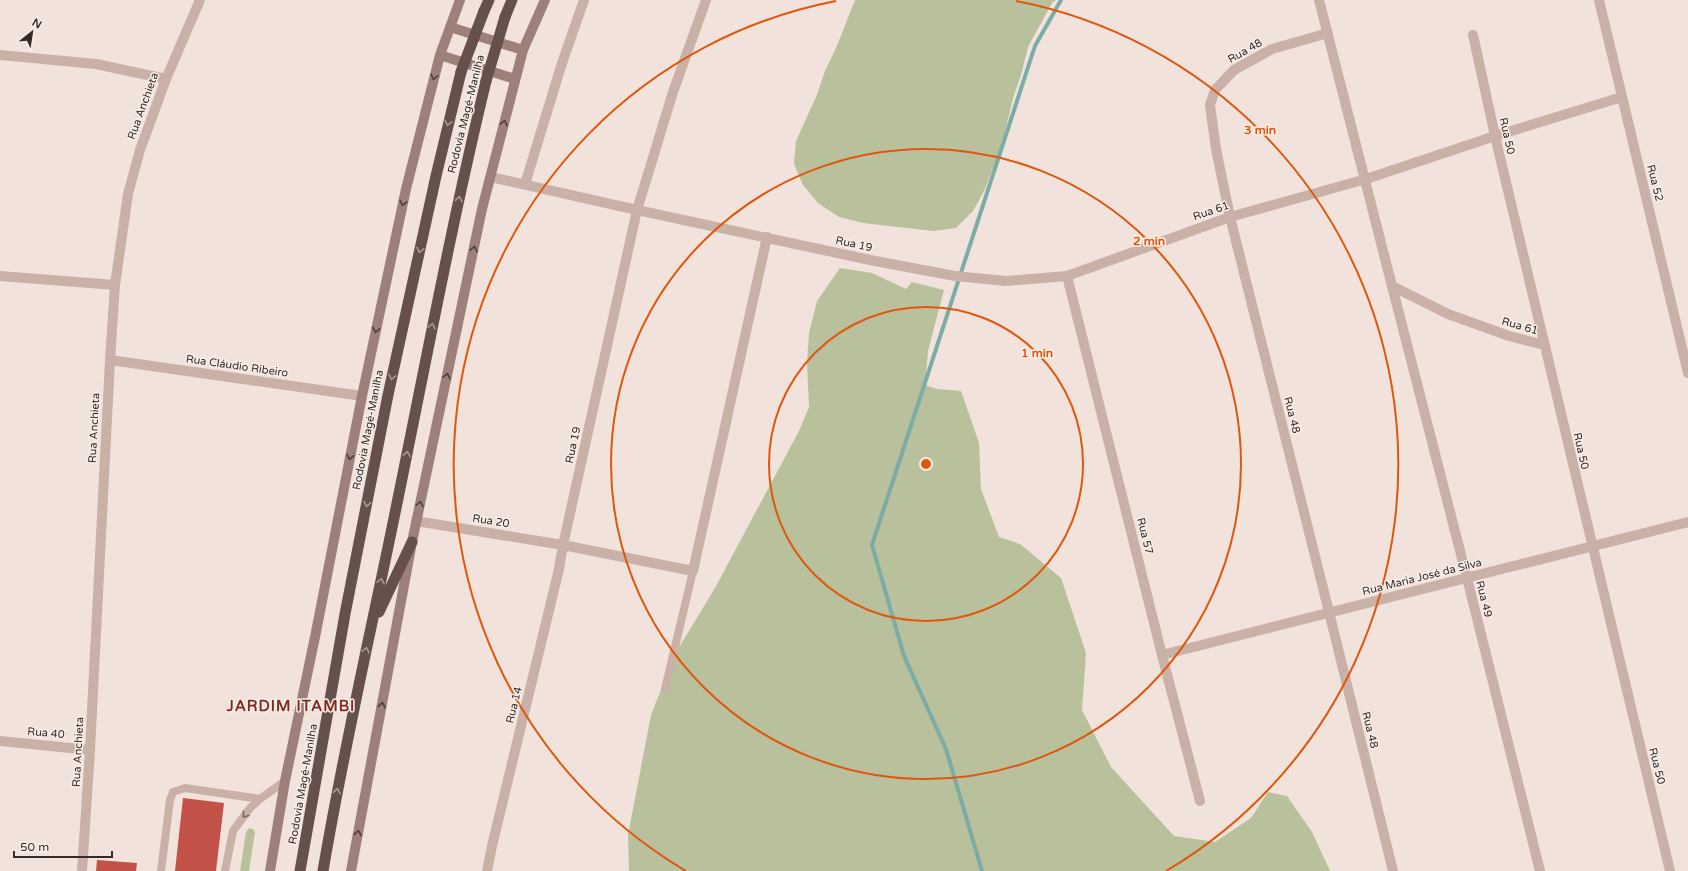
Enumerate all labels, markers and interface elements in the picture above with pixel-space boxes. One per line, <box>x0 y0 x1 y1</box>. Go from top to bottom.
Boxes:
north arrow <box>12 12 52 52</box>
text: N <box>30 16 44 32</box>
street label: Rua 48 <box>1226 36 1265 66</box>
street label: Rodovia Magé-Manilha <box>445 53 487 175</box>
street label: Rua Anchieta <box>125 71 161 141</box>
one-way arrow <box>431 74 439 80</box>
street label: Rua 50 <box>1496 116 1518 156</box>
one-way arrow <box>445 120 453 126</box>
one-way arrow <box>500 120 508 126</box>
text: 3 min <box>1244 123 1276 137</box>
street label: Rua 52 <box>1644 163 1666 203</box>
one-way arrow <box>454 196 462 202</box>
street label: Rua 61 <box>1191 199 1231 223</box>
one-way arrow <box>399 200 407 206</box>
street label: Rua 19 <box>834 234 874 254</box>
text: 2 min <box>1133 234 1165 248</box>
one-way arrow <box>469 246 477 252</box>
one-way arrow <box>416 247 424 253</box>
street label: Rua 61 <box>1500 315 1540 337</box>
one-way arrow <box>428 323 436 329</box>
one-way arrow <box>372 327 380 333</box>
text: 1 min <box>1021 346 1053 360</box>
street label: Rua Cláudio Ribeiro <box>185 352 289 380</box>
street label: Rodovia Magé-Manilha <box>350 369 386 491</box>
one-way arrow <box>442 373 450 379</box>
one-way arrow <box>388 374 397 380</box>
street label: Rua Anchieta <box>86 393 102 463</box>
street label: Rua 48 <box>1281 395 1303 435</box>
street label: Rua 19 <box>563 425 583 465</box>
street label: Rua 50 <box>1570 431 1592 471</box>
one-way arrow <box>402 451 411 457</box>
one-way arrow <box>346 454 354 460</box>
centre of rings <box>919 457 933 471</box>
one-way arrow <box>415 500 424 507</box>
one-way arrow <box>363 501 371 507</box>
street label: Rua 20 <box>472 512 511 530</box>
street label: Rua 57 <box>1134 516 1156 556</box>
street label: Rua Maria José da Silva <box>1361 556 1483 598</box>
one-way arrow <box>376 578 385 584</box>
street label: Rua 49 <box>1473 579 1495 619</box>
one-way arrow <box>362 647 370 653</box>
street label: Rua 14 <box>503 685 525 725</box>
district label: JARDIM ITAMBI <box>226 697 355 715</box>
one-way arrow <box>377 702 385 708</box>
street label: Rua 48 <box>1359 710 1381 750</box>
street label: Rua Anchieta <box>70 717 86 787</box>
street label: Rodovia Magé-Manilha <box>286 723 320 845</box>
street label: Rua 40 <box>27 725 65 741</box>
street label: Rua 50 <box>1646 746 1668 786</box>
one-way arrow <box>332 788 340 794</box>
one-way arrow <box>242 811 249 818</box>
one-way arrow <box>353 830 362 836</box>
scale bar <box>14 833 112 859</box>
text: 50 m <box>20 840 49 854</box>

